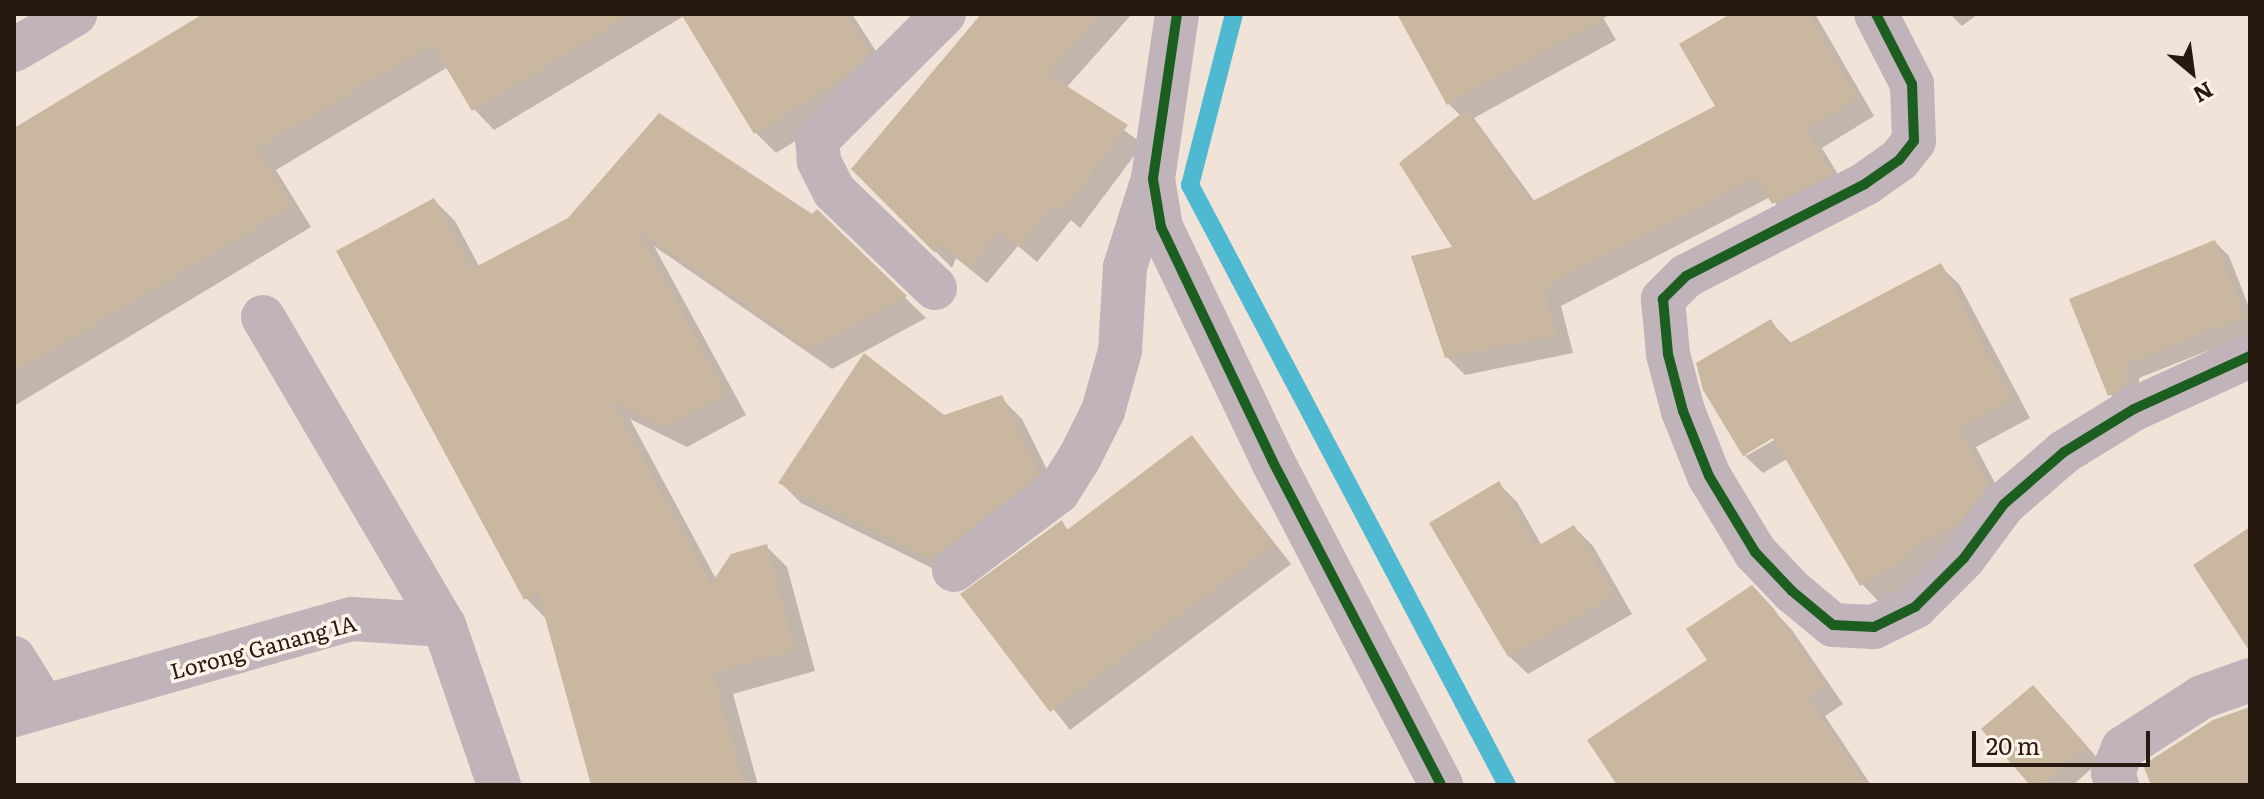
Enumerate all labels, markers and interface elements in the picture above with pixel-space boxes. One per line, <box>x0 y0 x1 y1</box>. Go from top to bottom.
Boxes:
north arrow <box>2152 32 2232 112</box>
text: N <box>2188 75 2220 112</box>
street label: Lorong Ganang 1A <box>167 608 359 684</box>
scale bar <box>1976 715 2154 765</box>
text: 20 m <box>1986 727 2040 762</box>

